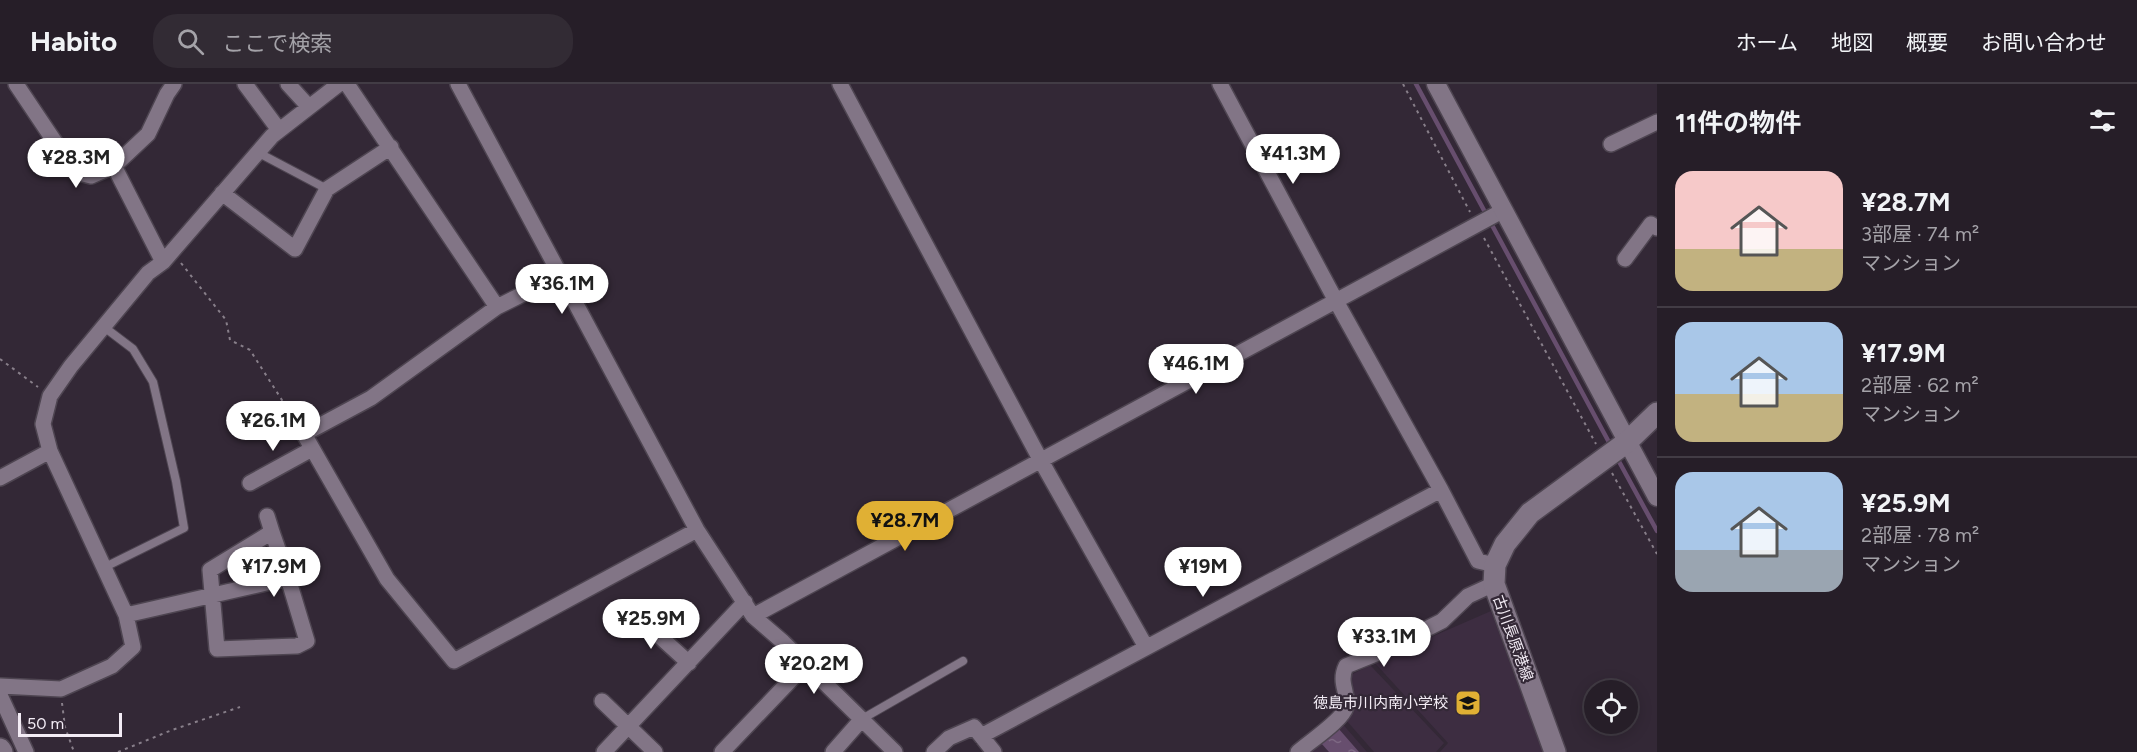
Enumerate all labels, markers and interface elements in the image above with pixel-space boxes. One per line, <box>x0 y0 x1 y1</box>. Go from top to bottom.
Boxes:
search box <box>153 14 573 68</box>
text: Habito <box>30 24 117 58</box>
icon: search <box>174 25 207 58</box>
text: ここで検索 <box>222 30 332 57</box>
text: ホーム <box>1736 30 1798 55</box>
text: 地図 <box>1831 30 1873 55</box>
text: 概要 <box>1906 30 1948 55</box>
text: お問い合わせ <box>1981 30 2107 55</box>
icon: filters <box>2086 104 2119 137</box>
text: 11件の物件 <box>1675 107 1801 139</box>
pin: ¥41.3M <box>1244 134 1342 185</box>
pin: ¥28.3M <box>27 138 125 189</box>
text: ¥41.3M <box>1260 141 1326 165</box>
text: ¥28.3M <box>42 145 110 169</box>
text: ¥28.7M <box>1861 186 1951 218</box>
icon: home <box>1723 195 1795 267</box>
text: 3部屋 · 74 m² <box>1861 222 1979 246</box>
text: マンション <box>1861 251 1961 275</box>
pin: ¥36.1M <box>513 264 611 315</box>
text: ¥36.1M <box>529 271 595 295</box>
text: ¥17.9M <box>1861 337 1946 369</box>
pin: ¥46.1M <box>1147 344 1245 395</box>
icon: home <box>1723 346 1795 418</box>
text: ¥46.1M <box>1163 351 1229 375</box>
text: 2部屋 · 62 m² <box>1861 373 1979 397</box>
pin: ¥26.1M <box>224 401 322 452</box>
text: マンション <box>1861 402 1961 426</box>
text: ¥26.1M <box>240 408 306 432</box>
text: ¥25.9M <box>1861 487 1950 519</box>
icon: home <box>1723 496 1795 568</box>
pin: ¥28.7M <box>856 501 954 552</box>
text: ¥28.7M <box>871 508 939 532</box>
text: 2部屋 · 78 m² <box>1861 523 1979 547</box>
pin: ¥17.9M <box>225 547 323 598</box>
pin: ¥19M <box>1167 547 1239 598</box>
text: マンション <box>1861 552 1961 576</box>
text: ¥17.9M <box>241 554 307 578</box>
text: ¥19M <box>1178 554 1228 578</box>
street label: 古川長原港線 <box>1489 593 1537 683</box>
pin: ¥25.9M <box>602 599 700 650</box>
text: ¥25.9M <box>617 606 685 630</box>
pin: ¥33.1M <box>1335 617 1433 668</box>
text: ¥33.1M <box>1352 624 1416 648</box>
pin: ¥20.2M <box>765 644 863 695</box>
text: ¥20.2M <box>779 651 849 675</box>
map controls <box>1584 680 1638 734</box>
button: locate <box>1584 680 1638 734</box>
school or university icon: 徳島市川内南小学校 <box>1453 688 1483 718</box>
place label: 徳島市川内南小学校 <box>1313 694 1448 712</box>
scale bar <box>18 710 122 738</box>
text: 50 m <box>27 714 64 733</box>

